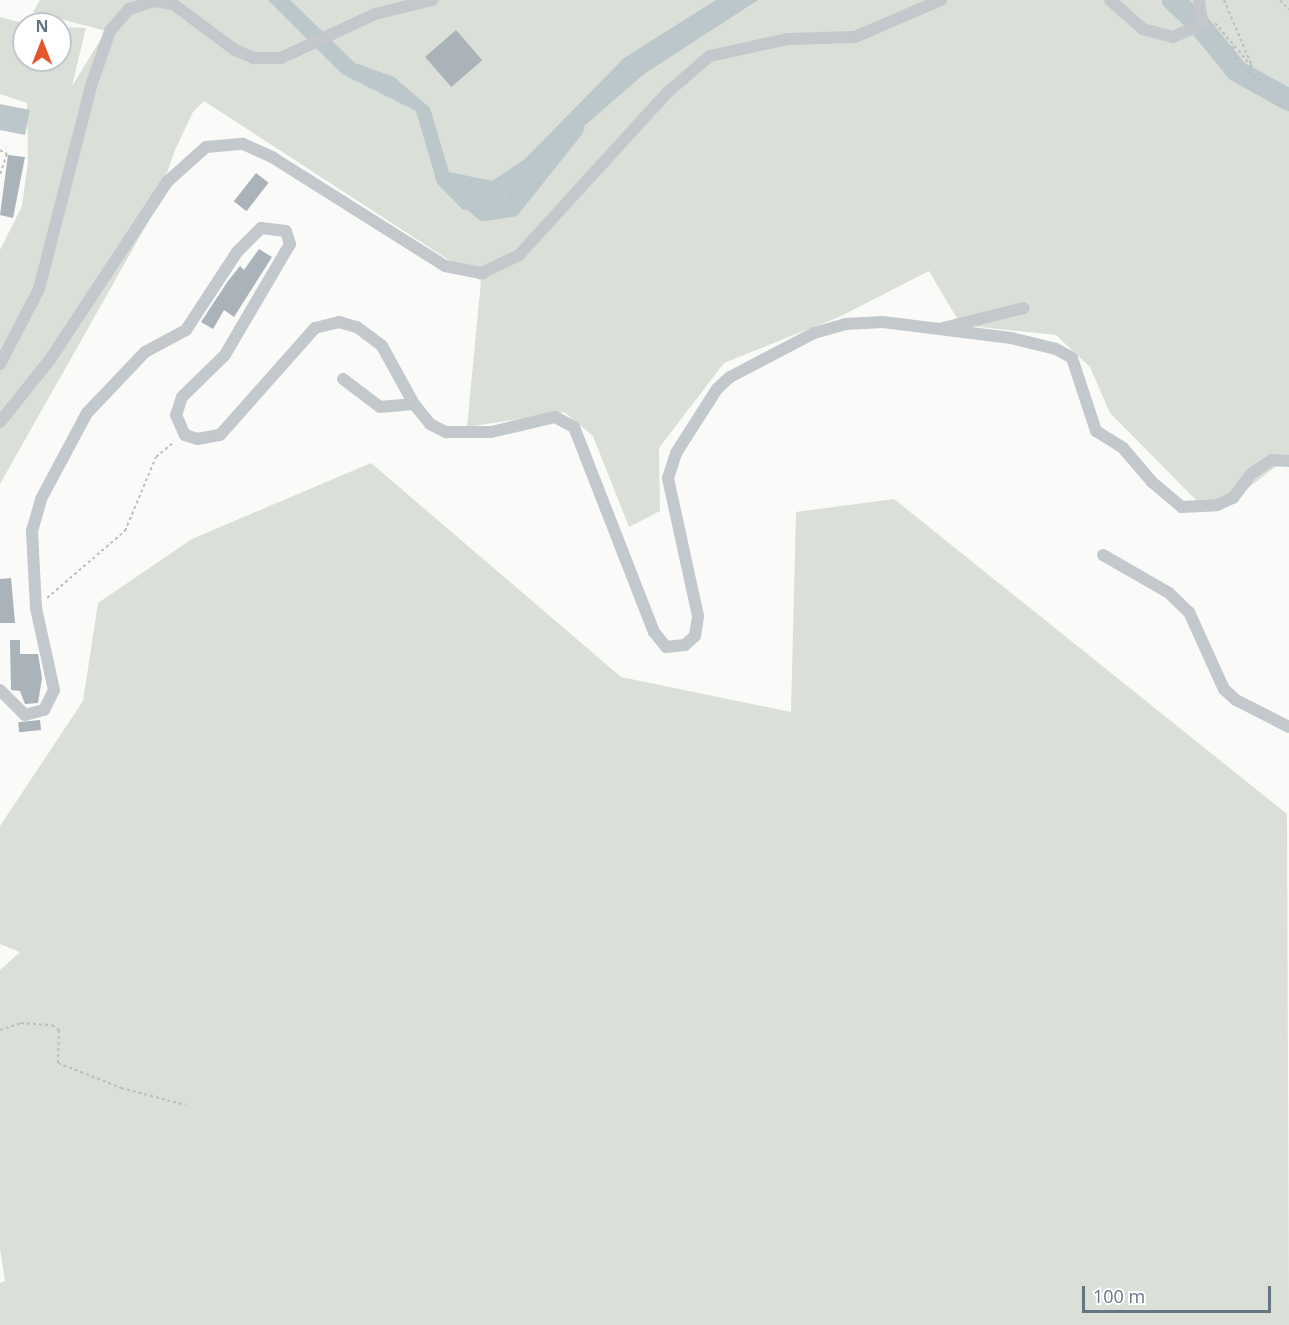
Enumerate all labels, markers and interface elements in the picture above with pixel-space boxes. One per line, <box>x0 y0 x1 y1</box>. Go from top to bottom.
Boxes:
north arrow <box>12 12 72 72</box>
text: N <box>35 15 49 37</box>
scale bar <box>1085 1274 1274 1312</box>
text: 100 m <box>1093 1284 1145 1308</box>

